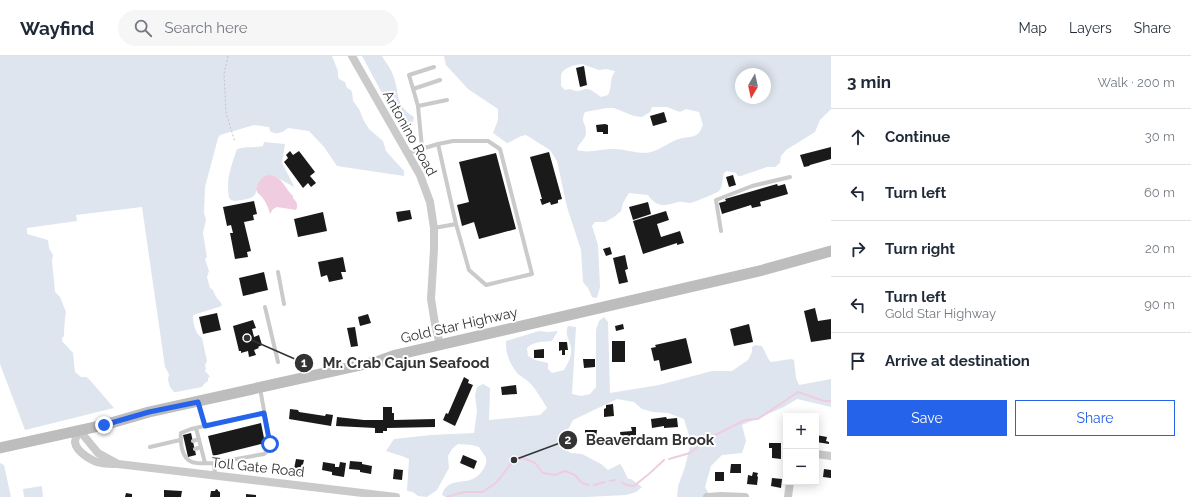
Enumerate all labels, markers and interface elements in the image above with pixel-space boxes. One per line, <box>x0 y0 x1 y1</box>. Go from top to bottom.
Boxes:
search box <box>118 10 398 46</box>
text: Wayfind <box>20 17 94 39</box>
icon: search <box>132 17 154 39</box>
text: Search here <box>164 19 248 37</box>
text: Map <box>1019 20 1047 36</box>
text: Layers <box>1069 20 1112 36</box>
text: Share <box>1134 20 1171 36</box>
north arrow <box>735 68 771 104</box>
text: 3 min <box>847 72 891 92</box>
text: Walk · 200 m <box>1098 75 1175 90</box>
street label: Antonino Road <box>380 87 440 179</box>
icon: ahead <box>847 126 869 148</box>
text: Continue <box>885 128 950 146</box>
text: 30 m <box>1145 129 1175 144</box>
icon: left <box>847 182 869 204</box>
text: Turn left <box>885 184 946 202</box>
text: 60 m <box>1144 185 1175 200</box>
icon: right <box>847 238 869 260</box>
text: Turn right <box>885 240 955 258</box>
text: 20 m <box>1145 241 1175 256</box>
text: Turn left <box>885 288 946 306</box>
icon: left <box>847 294 869 316</box>
text: 90 m <box>1144 297 1175 312</box>
street label: Gold Star Highway <box>399 304 519 346</box>
text: Gold Star Highway <box>885 306 996 321</box>
callout: Mr. Crab Cajun Seafood <box>294 349 497 376</box>
icon: arrive <box>847 350 869 372</box>
text: Arrive at destination <box>885 352 1030 370</box>
text: Mr. Crab Cajun Seafood <box>323 354 490 372</box>
text: 1 <box>301 356 307 370</box>
button: Save <box>847 400 1007 436</box>
button: Share <box>1015 400 1175 436</box>
map controls <box>783 413 819 485</box>
button: + <box>783 413 819 449</box>
route end <box>95 416 113 434</box>
callout: Beaverdam Brook <box>558 426 722 453</box>
text: Beaverdam Brook <box>586 431 715 449</box>
text: 2 <box>565 433 572 447</box>
route start <box>261 435 279 453</box>
button: − <box>783 449 819 485</box>
street label: Toll Gate Road <box>211 454 305 480</box>

